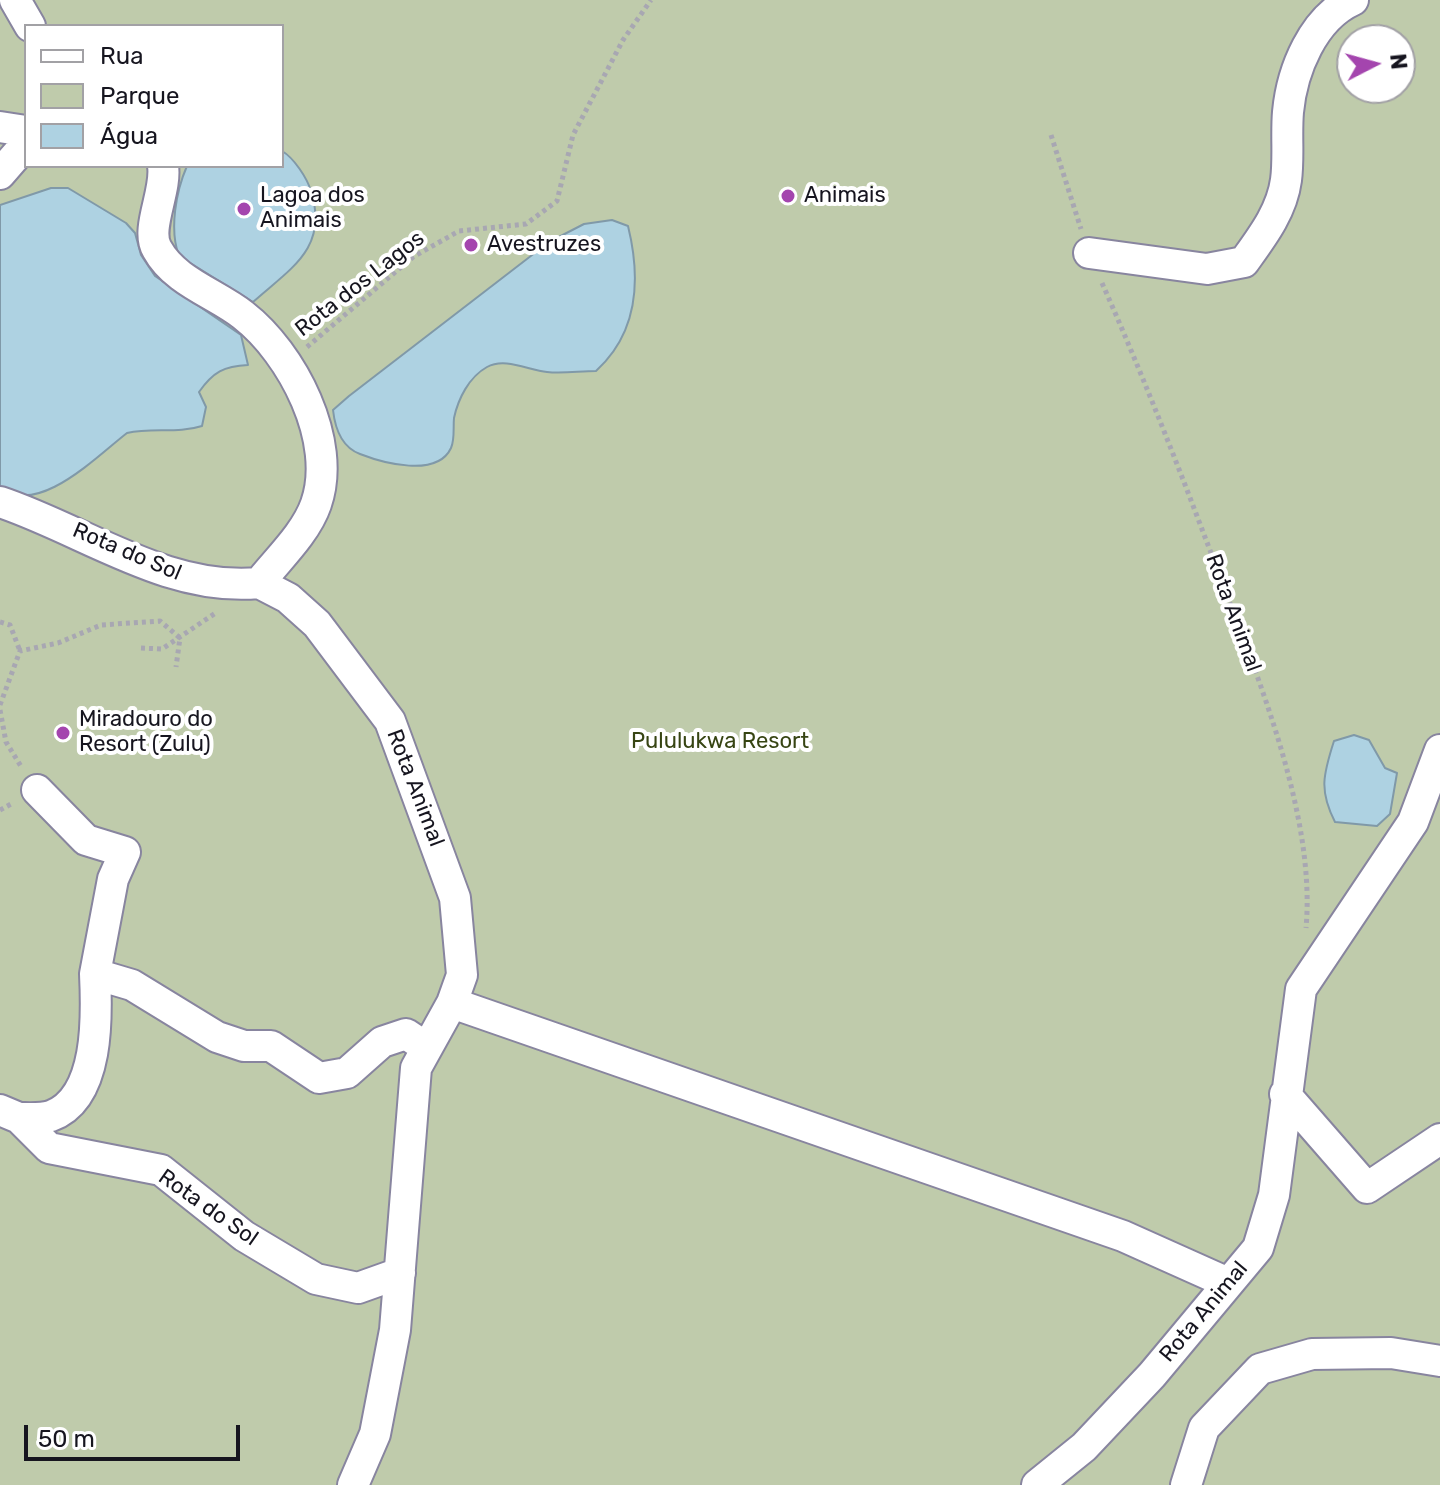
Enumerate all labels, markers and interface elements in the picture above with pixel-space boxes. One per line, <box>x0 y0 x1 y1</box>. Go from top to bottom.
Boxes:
legend <box>24 24 284 168</box>
north arrow <box>1336 24 1416 104</box>
text: Rua <box>100 42 143 70</box>
text: N <box>1384 52 1413 71</box>
text: Parque <box>100 82 179 110</box>
text: Água <box>100 122 158 150</box>
place label: Lagoa dos Animais <box>260 183 365 234</box>
place label: Animais <box>804 183 886 209</box>
marker: Animais <box>779 187 797 205</box>
marker: Lagoa dos Animais <box>235 200 253 218</box>
street label: Rota dos Lagos <box>290 225 430 343</box>
place label: Avestruzes <box>487 232 601 258</box>
marker: Avestruzes <box>462 236 480 254</box>
street label: Rota do Sol <box>69 517 185 587</box>
street label: Rota Animal <box>1199 551 1267 675</box>
place label: Miradouro do Resort (Zulu) <box>79 707 213 758</box>
marker: Miradouro do Resort (Zulu) <box>54 724 72 742</box>
street label: Rota Animal <box>381 726 449 850</box>
park label: Pululukwa Resort <box>631 729 809 755</box>
street label: Rota do Sol <box>153 1164 263 1252</box>
street label: Rota Animal <box>1154 1256 1254 1368</box>
scale bar <box>28 1409 244 1459</box>
text: 50 m <box>38 1425 95 1453</box>

